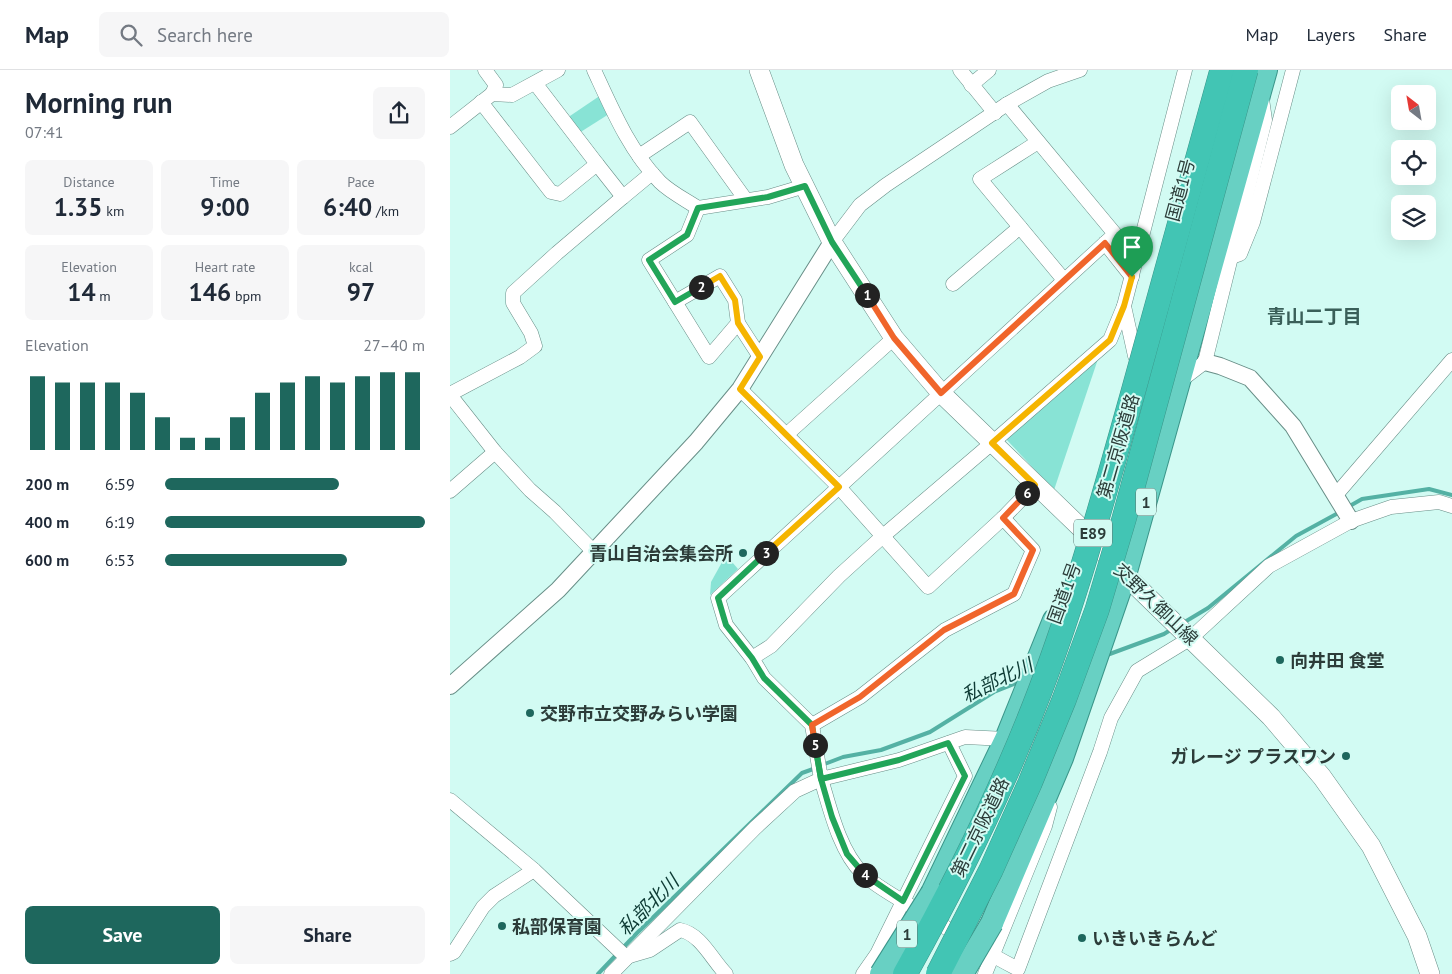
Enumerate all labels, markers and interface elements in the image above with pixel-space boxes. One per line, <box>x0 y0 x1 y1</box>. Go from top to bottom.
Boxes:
search box <box>99 12 449 57</box>
text: Map <box>25 19 69 50</box>
icon: search <box>117 21 145 49</box>
text: Search here <box>157 23 253 47</box>
text: Map <box>1246 23 1278 46</box>
text: Layers <box>1306 23 1355 46</box>
text: Share <box>1383 23 1427 46</box>
text: Morning run <box>25 84 173 121</box>
north arrow <box>1391 85 1436 130</box>
map controls <box>1391 85 1436 240</box>
button: share <box>373 87 425 139</box>
text: 07:41 <box>25 122 63 142</box>
button: locate <box>1391 140 1436 185</box>
street label: 国道1号 <box>1161 156 1199 224</box>
text: Distance <box>63 173 115 191</box>
text: Time <box>210 173 240 191</box>
text: Pace <box>347 173 375 191</box>
text: 1.35 <box>54 191 102 223</box>
text: 9:00 <box>200 191 250 223</box>
text: 6:40 <box>323 191 372 223</box>
button: layers <box>1391 195 1436 240</box>
text: km <box>102 202 124 220</box>
text: /km <box>372 202 399 220</box>
pin <box>1111 226 1153 277</box>
icon: arrive <box>1118 233 1146 261</box>
text: Elevation <box>61 258 117 276</box>
text: Heart rate <box>195 258 255 276</box>
text: kcal <box>349 258 373 276</box>
pin: 2 <box>688 274 714 300</box>
text: 14 <box>67 276 96 308</box>
text: 146 <box>189 276 231 308</box>
text: 97 <box>347 276 375 308</box>
text: 2 <box>698 278 705 296</box>
pin: 1 <box>854 282 880 308</box>
text: 1 <box>864 286 871 304</box>
text: m <box>96 287 111 305</box>
text: bpm <box>231 287 261 305</box>
district label: 青山二丁目 <box>1266 304 1362 328</box>
text: Elevation <box>25 335 89 355</box>
text: 27–40 m <box>363 335 425 355</box>
street label: 第二京阪道路 <box>1092 391 1144 501</box>
text: 200 m <box>25 474 69 494</box>
text: 6:59 <box>105 474 135 494</box>
pin: 6 <box>1014 480 1040 506</box>
text: 6 <box>1024 484 1031 502</box>
road number: 1 <box>1136 488 1156 516</box>
text: 400 m <box>25 512 69 532</box>
text: 6:19 <box>105 512 135 532</box>
road number: E89 <box>1074 519 1112 546</box>
pin: 3 <box>754 540 778 566</box>
place label: 青山自治会集会所 <box>589 542 733 565</box>
text: 3 <box>763 544 770 562</box>
marker: 青山自治会集会所 <box>737 547 749 559</box>
text: 600 m <box>25 550 69 570</box>
text: 6:53 <box>105 550 135 570</box>
street label: 交野久御山線 <box>1109 558 1203 650</box>
street label: 国道1号 <box>1042 559 1086 627</box>
place label: 向井田 食堂 <box>1290 649 1385 672</box>
water label: 私部北川 <box>958 652 1038 707</box>
marker: 向井田 食堂 <box>1274 654 1286 666</box>
place label: 交野市立交野みらい学園 <box>540 702 738 725</box>
marker: 交野市立交野みらい学園 <box>524 707 536 719</box>
pin: 5 <box>802 732 828 758</box>
text: 5 <box>812 736 819 754</box>
place label: ガレージ プラスワン <box>1170 745 1336 768</box>
marker: ガレージ プラスワン <box>1340 750 1352 762</box>
street label: 第二京阪道路 <box>946 773 1014 881</box>
pin: 4 <box>852 862 878 888</box>
text: 4 <box>862 866 869 884</box>
water label: 私部北川 <box>613 868 685 940</box>
button: Save <box>25 906 220 964</box>
button: Share <box>230 906 425 964</box>
place label: 私部保育園 <box>512 915 602 938</box>
marker: 私部保育園 <box>496 920 508 932</box>
road number: 1 <box>897 921 917 948</box>
place label: いきいきらんど <box>1092 927 1217 950</box>
marker: いきいきらんど <box>1076 932 1088 944</box>

